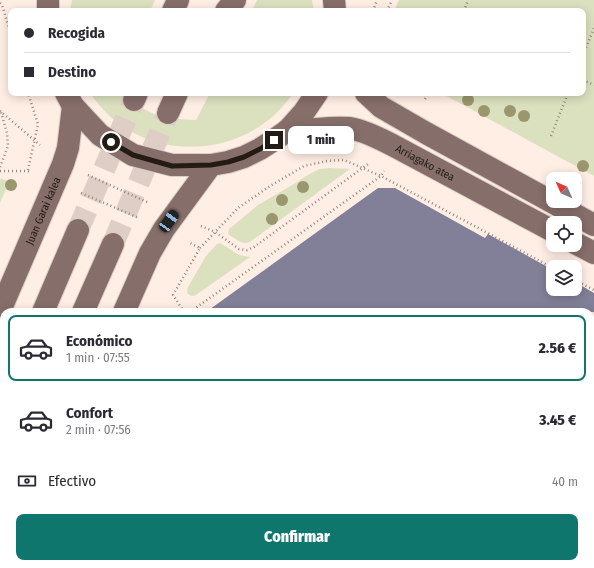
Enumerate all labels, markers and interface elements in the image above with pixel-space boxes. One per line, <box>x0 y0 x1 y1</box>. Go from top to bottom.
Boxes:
text: Recogida <box>48 24 105 42</box>
text: Destino <box>48 63 96 81</box>
callout: 1 min <box>288 126 354 154</box>
route end <box>265 131 283 149</box>
text: 1 min <box>307 132 335 147</box>
route start <box>102 133 120 151</box>
street label: Arriagako atea <box>393 142 457 184</box>
north arrow <box>546 172 582 208</box>
map controls <box>546 172 582 296</box>
street label: Juan Garai kalea <box>23 175 64 247</box>
car <box>157 208 181 234</box>
button: locate <box>546 216 582 252</box>
button: layers <box>546 260 582 296</box>
icon: car <box>18 330 54 366</box>
text: Económico <box>66 332 133 350</box>
text: 2.56 € <box>539 339 576 357</box>
text: 1 min · 07:55 <box>66 350 130 365</box>
icon: car <box>18 402 54 438</box>
text: Confort <box>66 404 113 422</box>
text: 3.45 € <box>539 411 576 429</box>
text: 2 min · 07:56 <box>66 422 131 437</box>
icon: cash <box>16 470 38 492</box>
text: Efectivo <box>48 472 96 490</box>
text: 40 m <box>552 474 578 489</box>
button: Confirmar <box>16 514 578 560</box>

